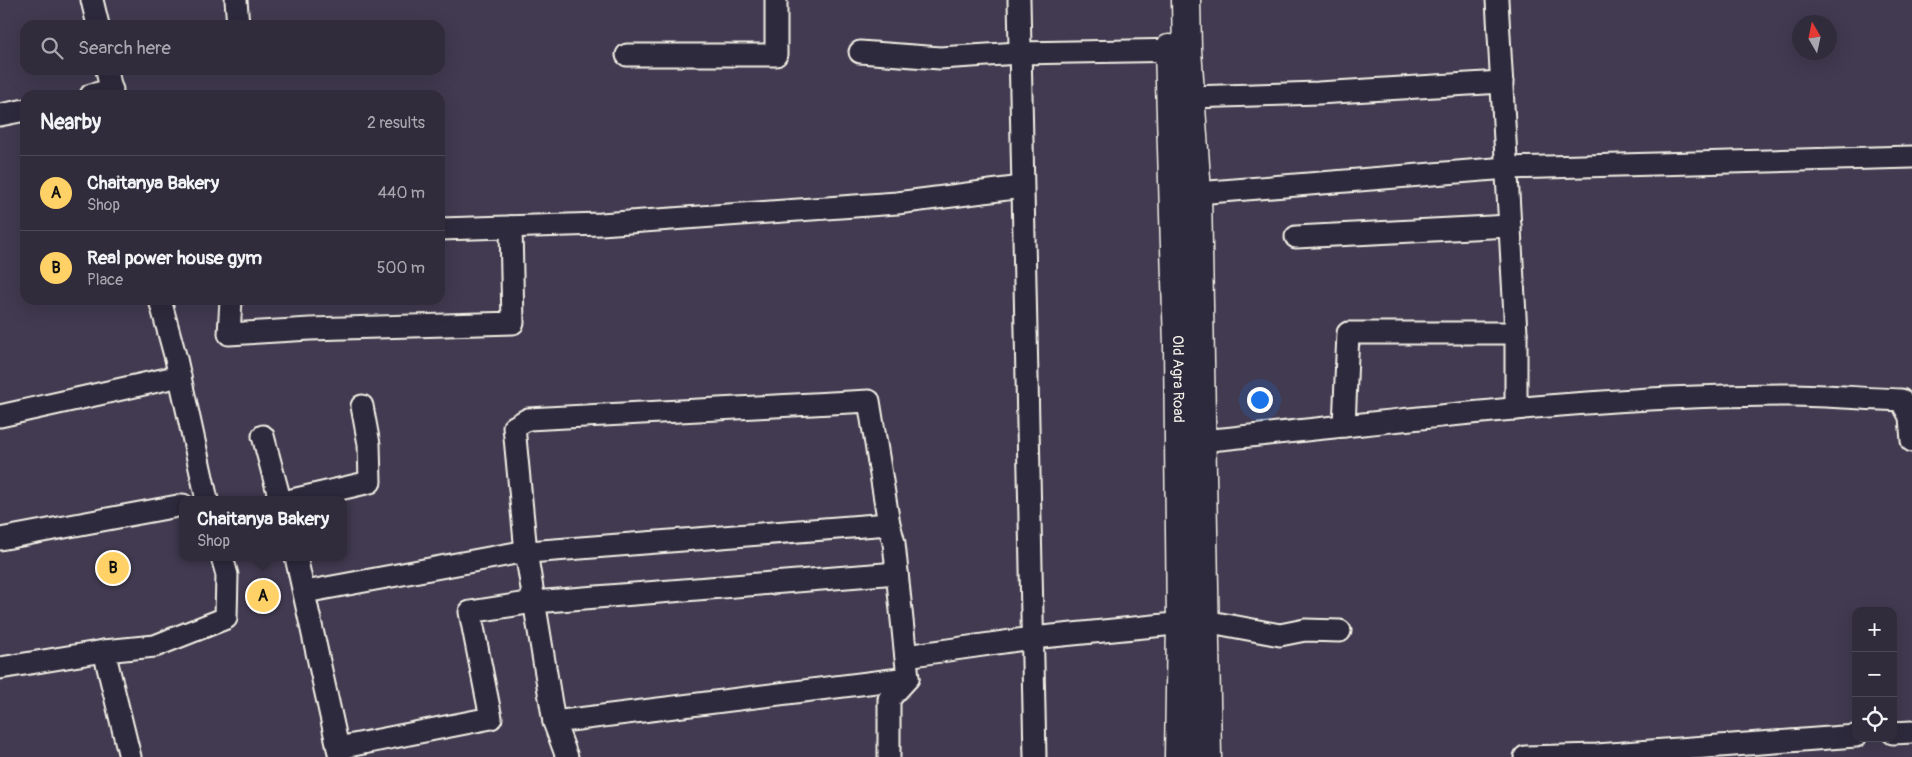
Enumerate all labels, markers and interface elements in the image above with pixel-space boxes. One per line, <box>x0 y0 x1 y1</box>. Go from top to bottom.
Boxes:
north arrow <box>1792 15 1837 60</box>
search box <box>20 20 445 75</box>
icon: search <box>38 34 66 62</box>
text: Search here <box>78 36 171 60</box>
text: Nearby <box>40 109 101 136</box>
text: 2 results <box>367 113 425 133</box>
text: Chaitanya Bakery <box>87 171 219 195</box>
text: A <box>51 183 61 203</box>
text: 440 m <box>378 183 425 203</box>
text: Shop <box>87 195 120 215</box>
text: Real power house gym <box>87 246 262 270</box>
text: B <box>51 258 61 278</box>
text: 500 m <box>377 258 425 278</box>
text: Place <box>87 270 123 290</box>
street label: Old Agra Road <box>1168 335 1188 423</box>
your location <box>1247 387 1273 413</box>
popup <box>179 496 347 561</box>
text: Chaitanya Bakery <box>197 507 329 531</box>
text: Shop <box>197 531 230 551</box>
pin: B <box>97 549 129 587</box>
pin: A <box>247 577 279 615</box>
map controls <box>1852 607 1897 742</box>
button: + <box>1852 607 1897 652</box>
button: − <box>1852 652 1897 697</box>
button: locate <box>1852 697 1897 742</box>

